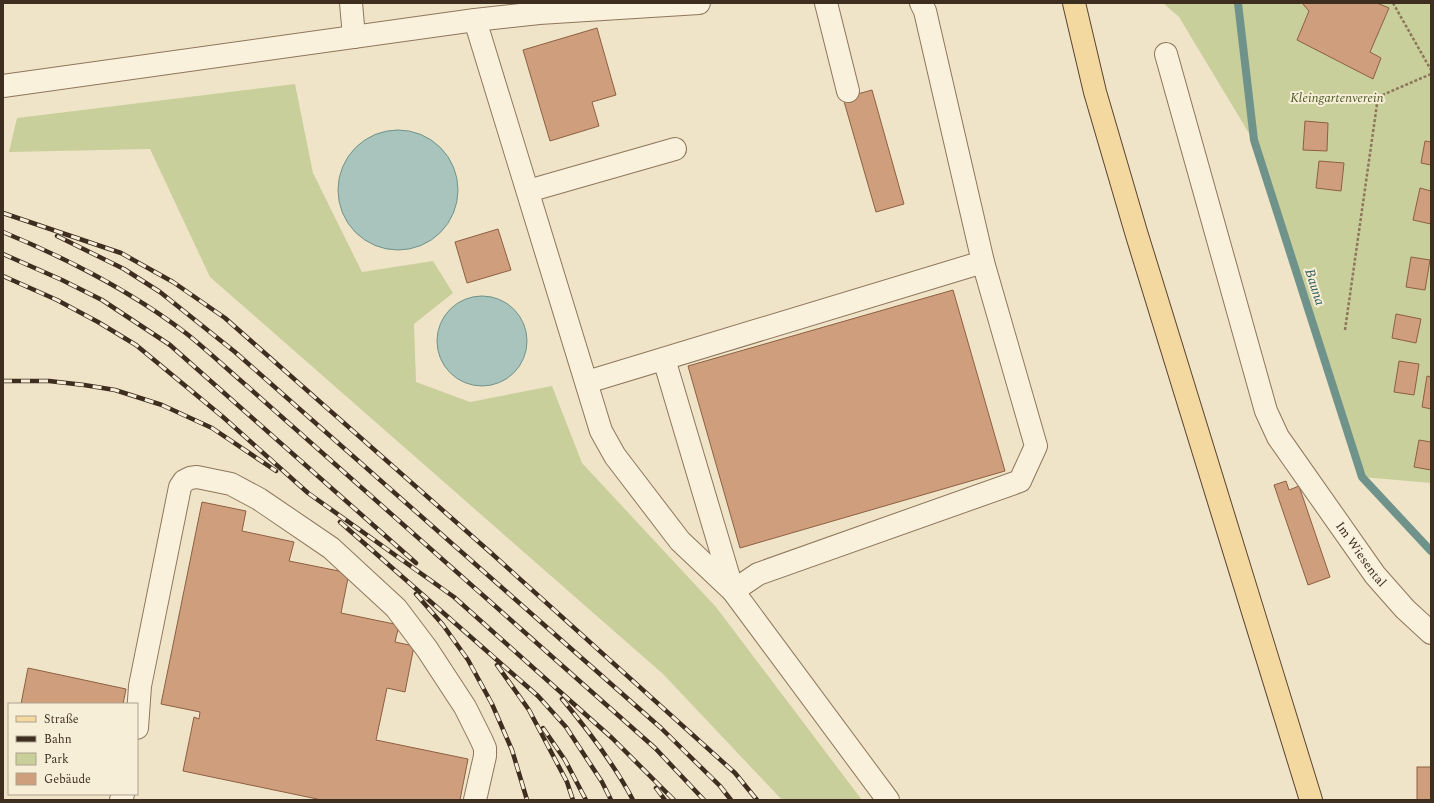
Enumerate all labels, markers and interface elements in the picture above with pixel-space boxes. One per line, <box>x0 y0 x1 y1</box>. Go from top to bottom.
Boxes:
park label: Kleingartenverein <box>1290 88 1384 108</box>
water label: Bauna <box>1299 266 1331 308</box>
street label: Im Wiesental <box>1330 517 1391 592</box>
legend <box>8 703 138 795</box>
text: Straße <box>44 710 79 729</box>
text: Bahn <box>44 730 72 749</box>
text: Park <box>44 750 69 769</box>
text: Gebäude <box>44 770 91 789</box>

